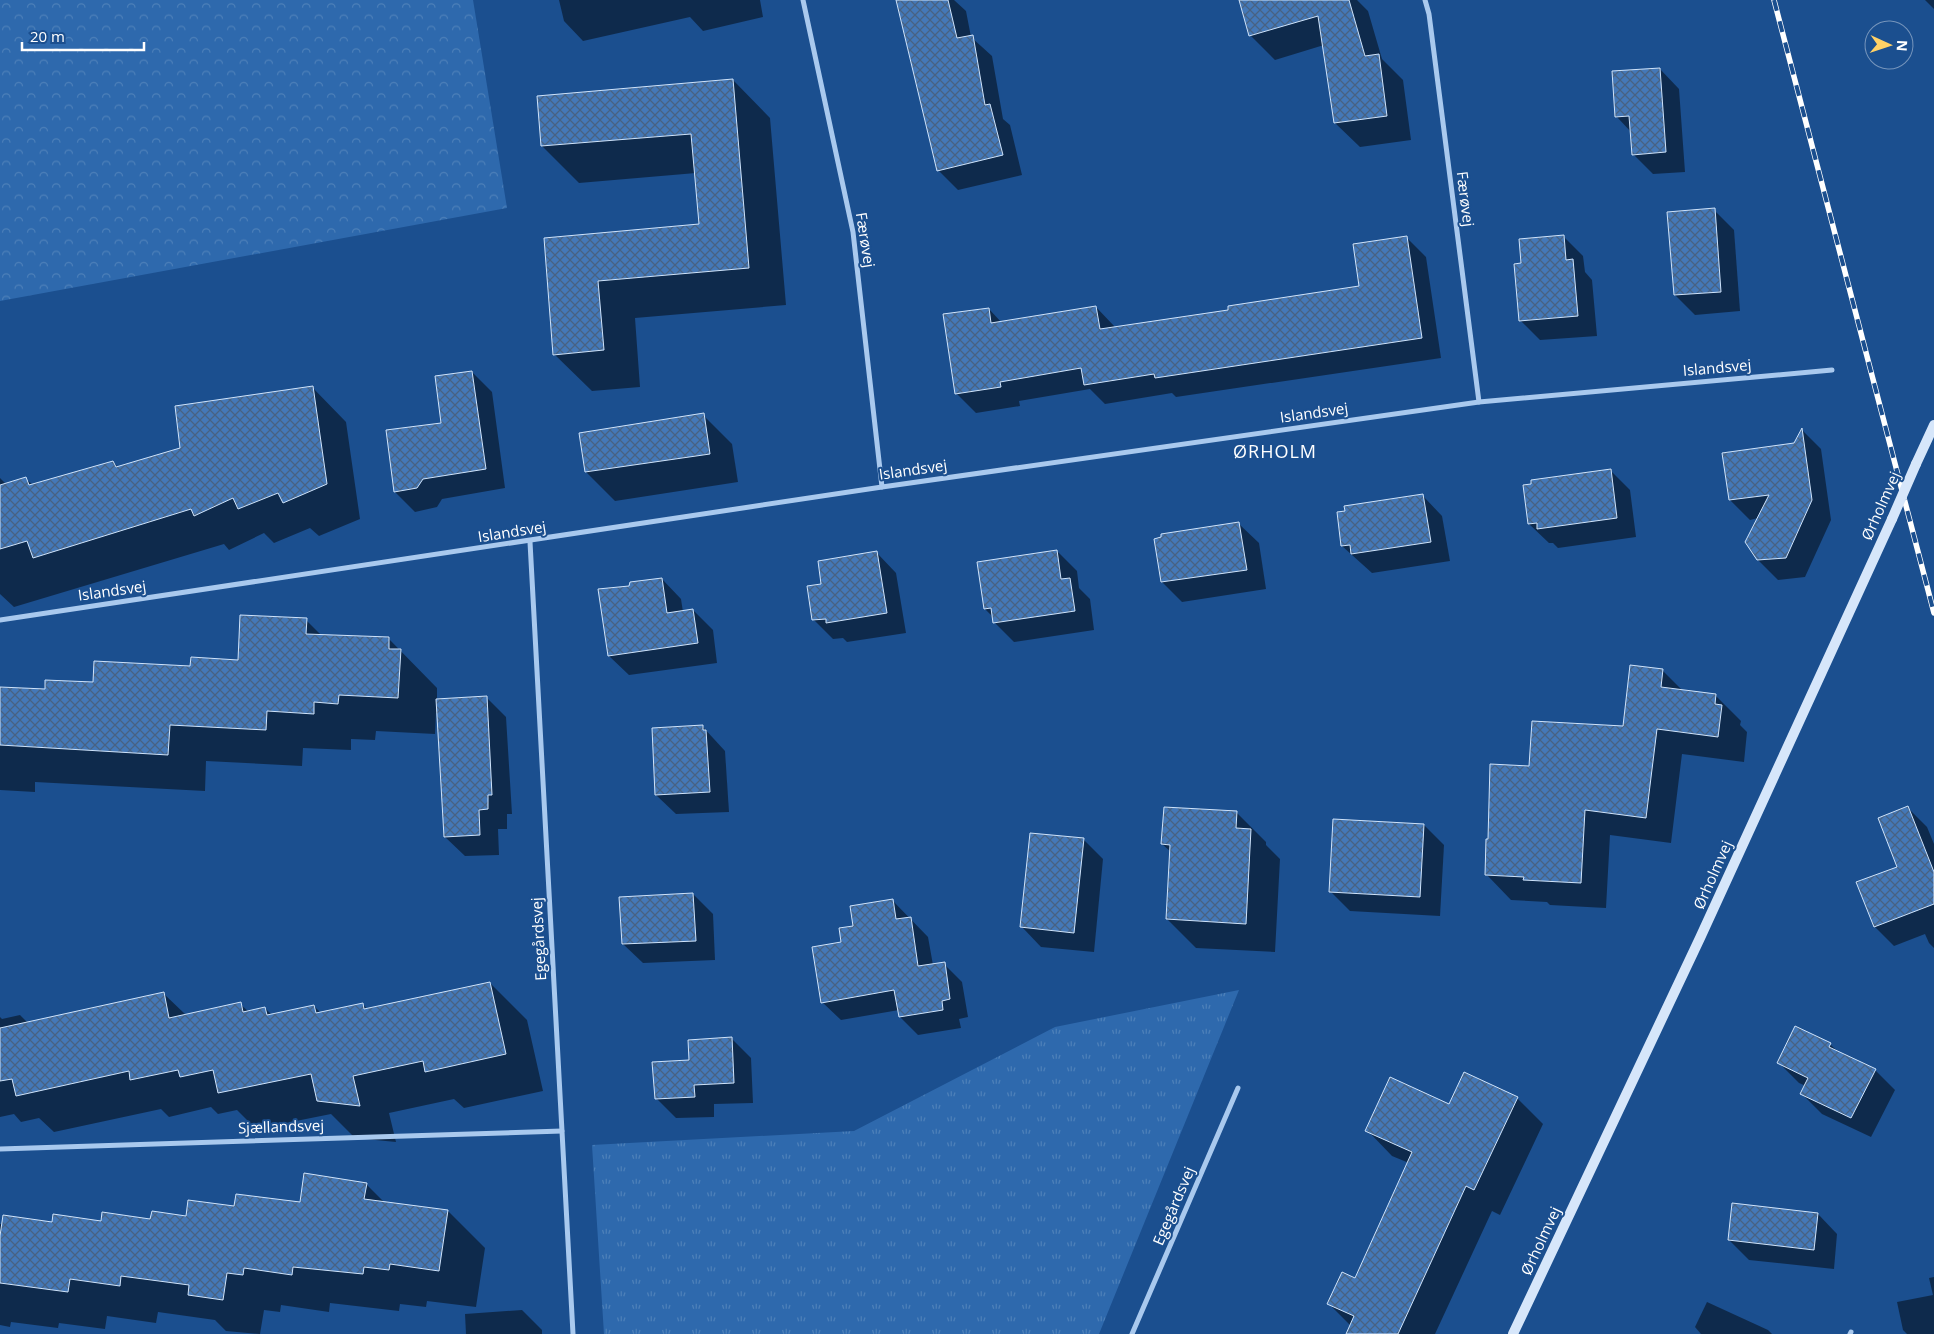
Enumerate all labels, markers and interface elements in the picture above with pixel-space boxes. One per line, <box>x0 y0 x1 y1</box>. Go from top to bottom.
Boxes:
scale bar <box>22 20 145 52</box>
north arrow <box>1864 20 1914 70</box>
text: 20 m <box>30 26 65 46</box>
text: N <box>1893 40 1912 52</box>
street label: Færøvej <box>1453 170 1479 228</box>
street label: Færøvej <box>852 211 880 269</box>
street label: Islandsvej <box>1682 354 1752 380</box>
street label: Islandsvej <box>1278 397 1349 427</box>
district label: ØRHOLM <box>1233 439 1317 463</box>
street label: Islandsvej <box>877 454 948 484</box>
street label: Ørholmvej <box>1856 468 1904 543</box>
street label: Islandsvej <box>476 516 547 546</box>
street label: Islandsvej <box>76 575 147 605</box>
street label: Ørholmvej <box>1688 837 1736 912</box>
street label: Egegårdsvej <box>526 897 550 981</box>
street label: Sjællandsvej <box>238 1115 324 1137</box>
street label: Egegårdsvej <box>1148 1163 1199 1248</box>
street label: Ørholmvej <box>1516 1203 1565 1278</box>

